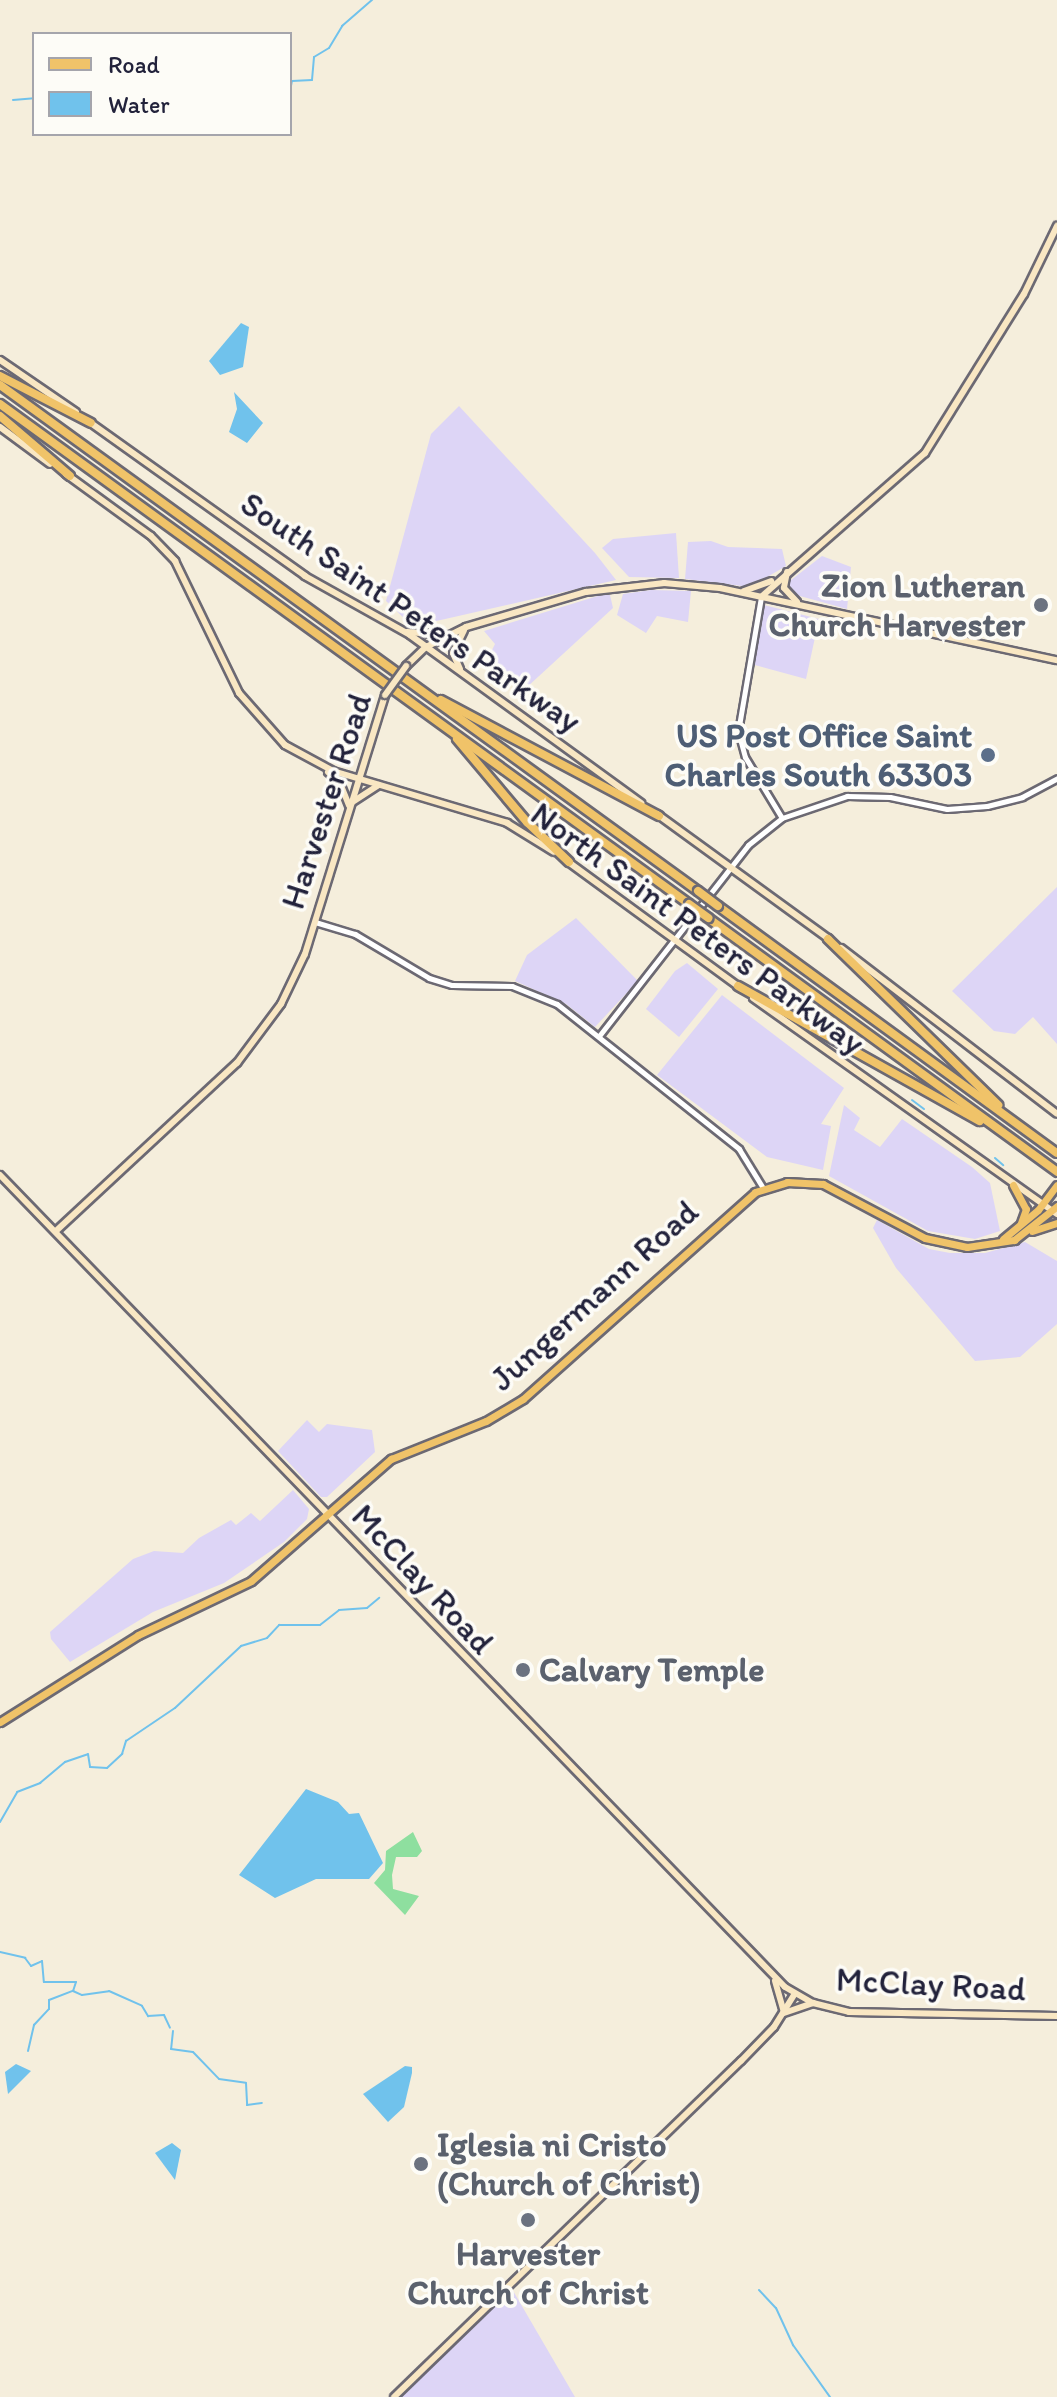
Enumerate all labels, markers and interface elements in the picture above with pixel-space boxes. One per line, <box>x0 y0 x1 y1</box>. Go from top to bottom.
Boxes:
legend <box>32 32 292 136</box>
text: Road <box>108 50 160 79</box>
text: Water <box>108 90 170 119</box>
street label: South Saint Peters Parkway <box>234 483 588 741</box>
place label: Zion Lutheran Church Harvester <box>767 565 1025 644</box>
marker: Zion Lutheran Church Harvester <box>1032 596 1050 614</box>
street label: Harvester Road <box>272 688 380 914</box>
place label: US Post Office Saint Charles South 63303 <box>665 715 972 794</box>
marker: US Post Office Saint Charles South 63303 <box>979 746 997 764</box>
street label: North Saint Peters Parkway <box>524 794 872 1062</box>
street label: Jungermann Road <box>482 1191 706 1399</box>
street label: McClay Road <box>344 1496 502 1662</box>
place label: Calvary Temple <box>539 1650 761 1690</box>
marker: Calvary Temple <box>514 1661 532 1679</box>
street label: McClay Road <box>836 1959 1026 2009</box>
place label: Iglesia ni Cristo (Church of Christ) <box>437 2124 700 2204</box>
marker: Iglesia ni Cristo (Church of Christ) <box>412 2155 430 2173</box>
marker: Harvester Church of Christ <box>519 2211 537 2229</box>
place label: Harvester Church of Christ <box>407 2233 649 2312</box>

